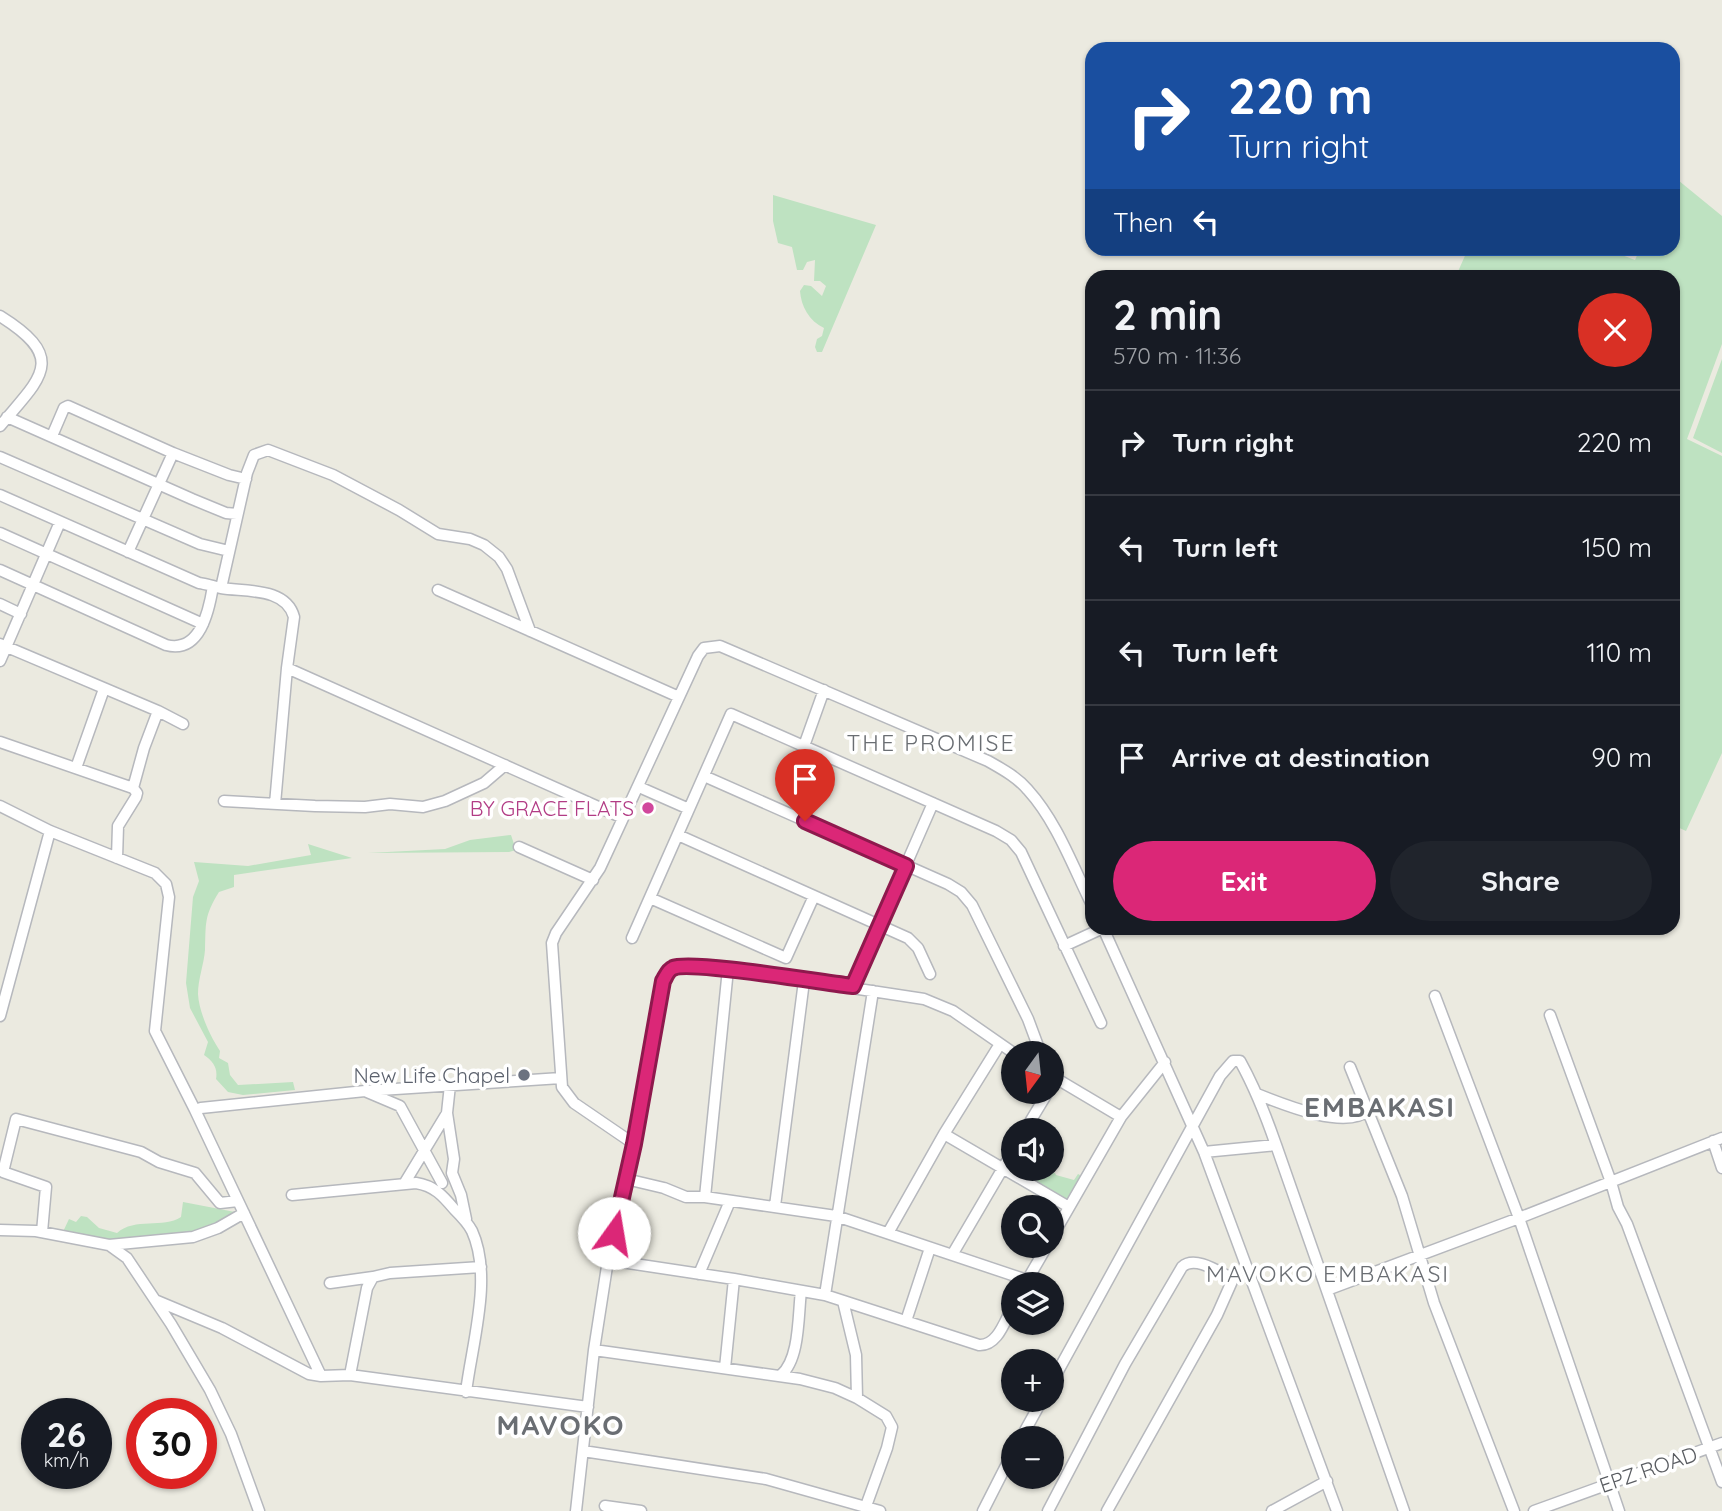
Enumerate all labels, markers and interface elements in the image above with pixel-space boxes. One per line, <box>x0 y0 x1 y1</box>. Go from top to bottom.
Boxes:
text: 220 m <box>1228 65 1373 126</box>
icon: right <box>1113 70 1204 161</box>
text: Turn right <box>1228 126 1369 166</box>
icon: left <box>1187 203 1225 241</box>
text: Then <box>1113 206 1173 239</box>
text: 2 min <box>1113 288 1222 341</box>
button: close <box>1578 293 1652 367</box>
text: 570 m · 11:36 <box>1113 341 1241 370</box>
icon: right <box>1113 424 1151 462</box>
text: Turn right <box>1172 426 1294 459</box>
text: 220 m <box>1577 426 1652 459</box>
icon: left <box>1113 529 1151 567</box>
text: Turn left <box>1172 531 1279 564</box>
text: 150 m <box>1582 531 1652 564</box>
icon: left <box>1113 634 1151 672</box>
text: Turn left <box>1172 636 1279 669</box>
text: 110 m <box>1586 636 1652 669</box>
district label: THE PROMISE <box>846 728 1016 757</box>
icon: arrive <box>1113 739 1151 777</box>
text: Arrive at destination <box>1172 741 1430 774</box>
text: 90 m <box>1591 741 1652 774</box>
pin <box>775 749 835 821</box>
icon: arrive <box>786 760 824 798</box>
place label: BY GRACE FLATS <box>470 795 634 821</box>
marker: BY GRACE FLATS <box>640 800 656 816</box>
button: Exit <box>1113 841 1376 921</box>
button: Share <box>1390 841 1652 921</box>
north arrow <box>1001 1041 1064 1104</box>
map controls <box>1001 1041 1064 1489</box>
place label: New Life Chapel <box>353 1062 510 1088</box>
marker: New Life Chapel <box>516 1067 532 1083</box>
district label: EMBAKASI <box>1304 1089 1456 1124</box>
button: sound <box>1001 1118 1064 1181</box>
button: search <box>1001 1195 1064 1258</box>
position arrow <box>577 1196 651 1270</box>
district label: MAVOKO EMBAKASI <box>1206 1259 1450 1288</box>
button: layers <box>1001 1272 1064 1335</box>
button: + <box>1001 1349 1064 1412</box>
speed limit sign: 30 <box>126 1398 217 1489</box>
district label: MAVOKO <box>497 1407 625 1442</box>
text: 26 <box>47 1412 86 1456</box>
button: − <box>1001 1426 1064 1489</box>
street label: EPZ ROAD <box>1596 1440 1700 1498</box>
text: km/h <box>44 1449 89 1472</box>

